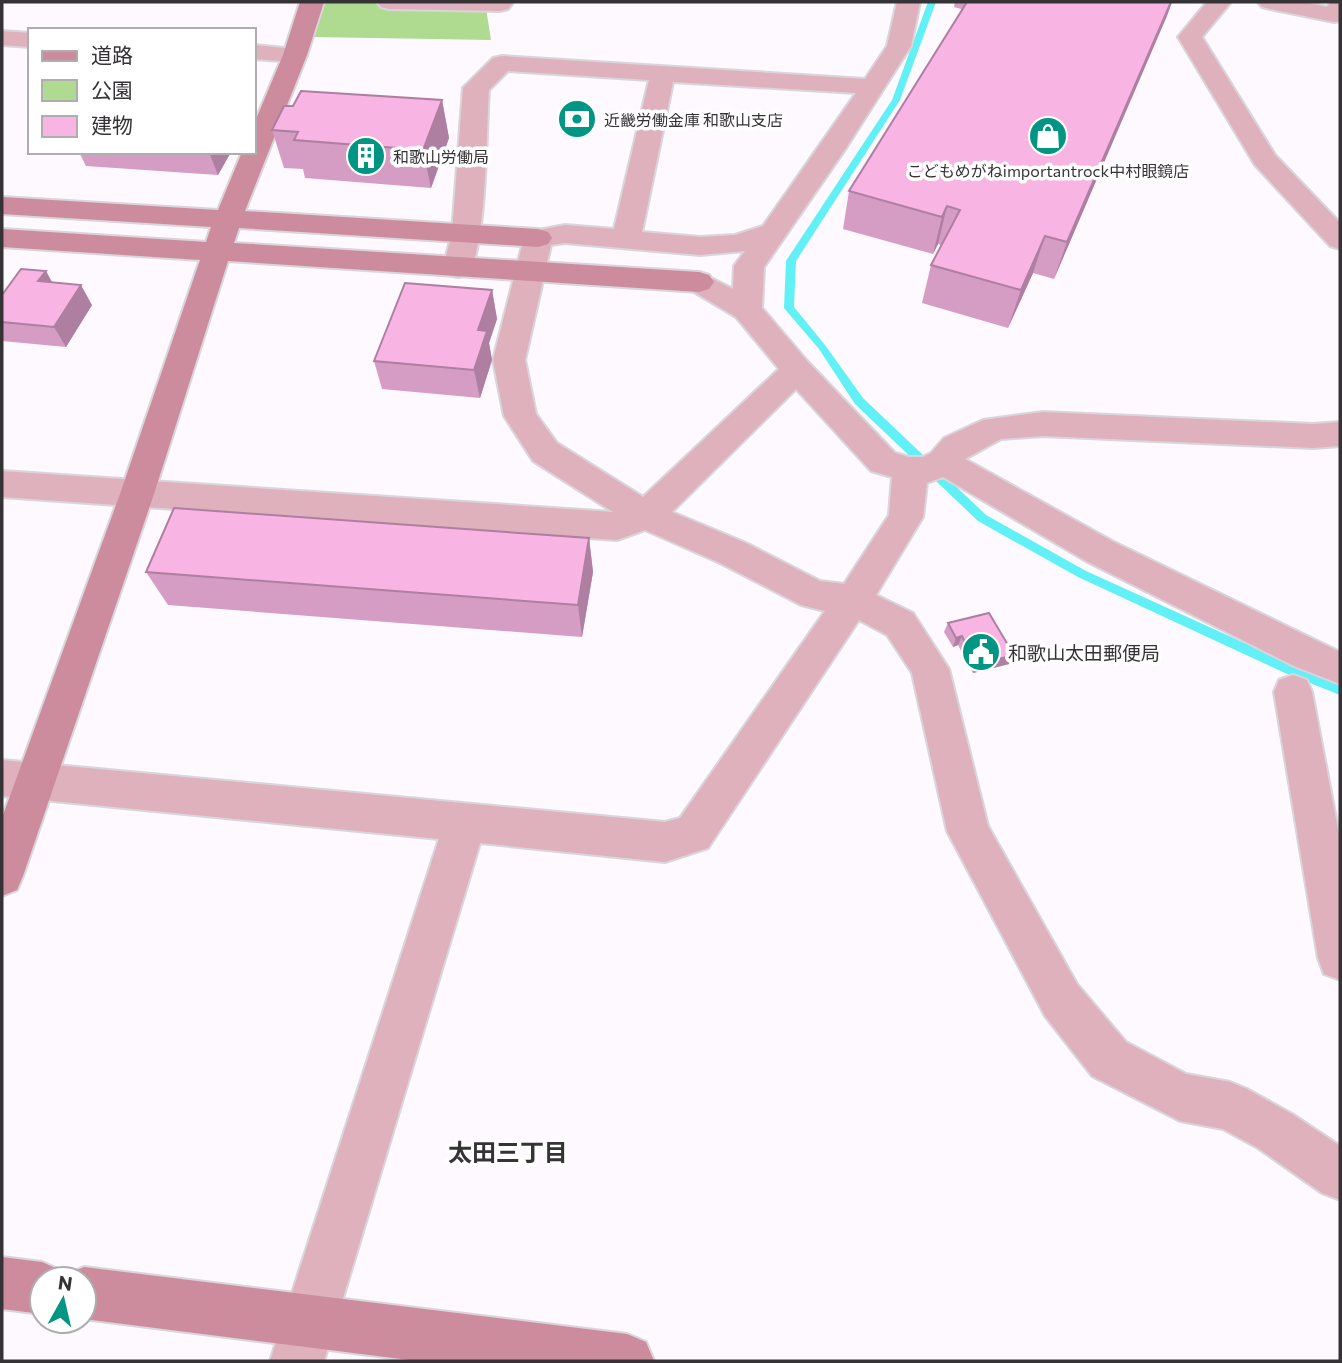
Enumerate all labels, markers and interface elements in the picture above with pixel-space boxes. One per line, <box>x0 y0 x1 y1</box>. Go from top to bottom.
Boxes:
legend <box>28 28 256 154</box>
text: 道路 <box>91 42 133 67</box>
text: 公園 <box>91 77 133 102</box>
bank icon: 近畿労働金庫 和歌山支店 <box>556 98 598 140</box>
place label: 近畿労働金庫 和歌山支店 <box>604 110 783 129</box>
text: 建物 <box>91 112 133 137</box>
shop icon: こどもめがねimportantrock中村眼鏡店 <box>1027 115 1069 157</box>
building icon: 和歌山労働局 <box>345 135 387 177</box>
place label: 和歌山労働局 <box>393 147 489 166</box>
place label: こどもめがねimportantrock中村眼鏡店 <box>907 161 1189 180</box>
public building icon: 和歌山太田郵便局 <box>960 631 1002 673</box>
place label: 和歌山太田郵便局 <box>1008 641 1160 664</box>
district label: 太田三丁目 <box>448 1137 568 1166</box>
north arrow <box>28 1265 98 1335</box>
text: N <box>57 1270 74 1295</box>

